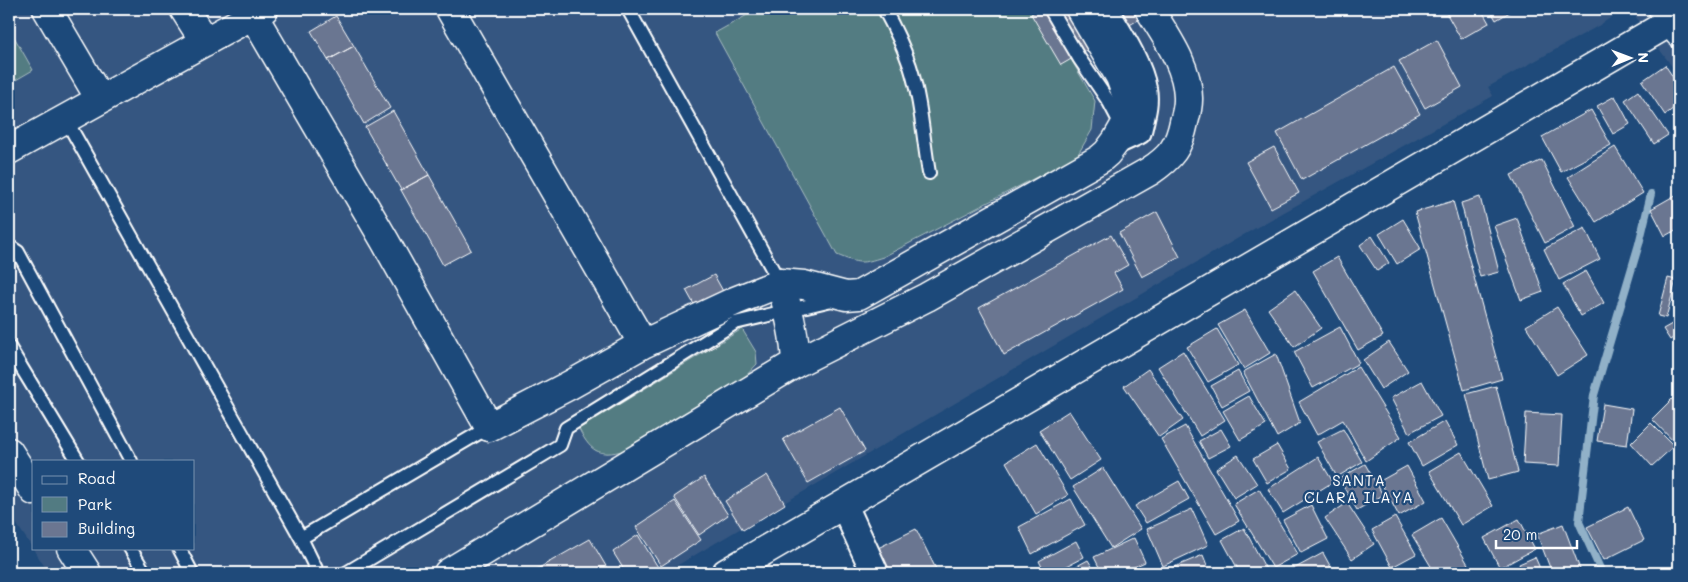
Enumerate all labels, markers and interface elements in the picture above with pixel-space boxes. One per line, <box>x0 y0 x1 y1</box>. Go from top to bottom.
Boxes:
north arrow <box>1606 32 1656 82</box>
text: N <box>1634 52 1653 63</box>
legend <box>32 460 195 550</box>
text: Road <box>78 468 115 488</box>
district label: SANTA CLARA ILAYA <box>1304 470 1414 507</box>
text: Park <box>78 494 112 514</box>
scale bar <box>1496 517 1577 549</box>
text: Building <box>78 518 135 538</box>
text: 20 m <box>1503 524 1537 544</box>

